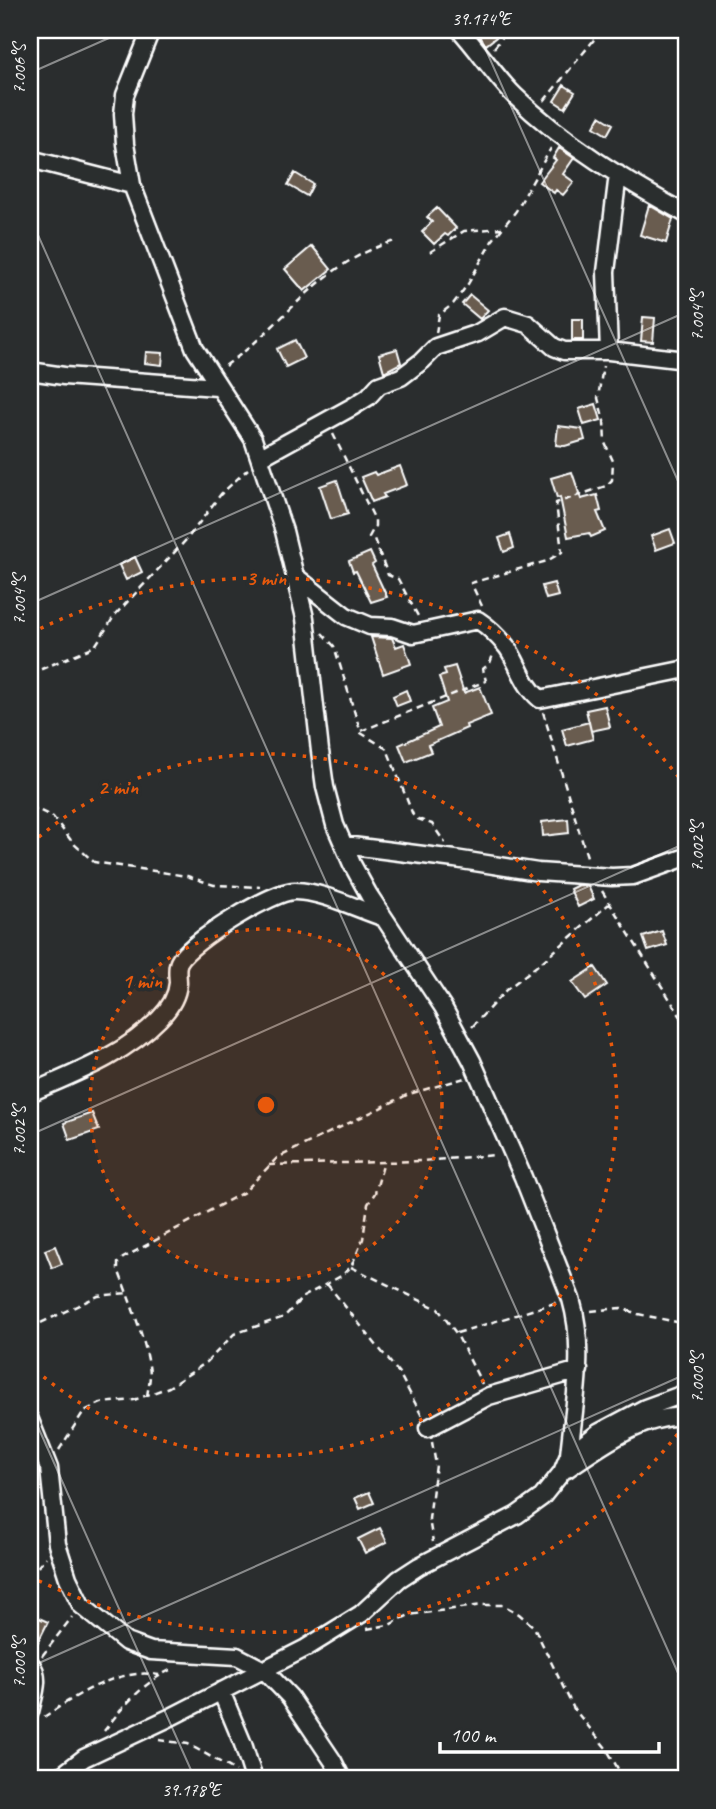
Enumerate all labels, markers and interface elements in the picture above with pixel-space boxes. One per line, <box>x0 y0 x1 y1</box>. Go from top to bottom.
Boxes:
text: 39.174°E <box>452 8 513 30</box>
text: 7.006°S <box>8 41 30 94</box>
text: 7.004°S <box>686 288 708 341</box>
text: 3 min <box>246 565 286 591</box>
text: 7.004°S <box>8 572 30 625</box>
text: 2 min <box>98 774 138 800</box>
text: 7.002°S <box>686 819 708 872</box>
text: 1 min <box>122 968 162 994</box>
centre of rings <box>254 1093 278 1117</box>
text: 7.002°S <box>8 1103 30 1156</box>
text: 7.000°S <box>686 1350 708 1403</box>
text: 7.000°S <box>8 1635 30 1688</box>
scale bar <box>440 1711 658 1755</box>
text: 100 m <box>450 1722 497 1748</box>
text: 39.178°E <box>162 1779 223 1801</box>

